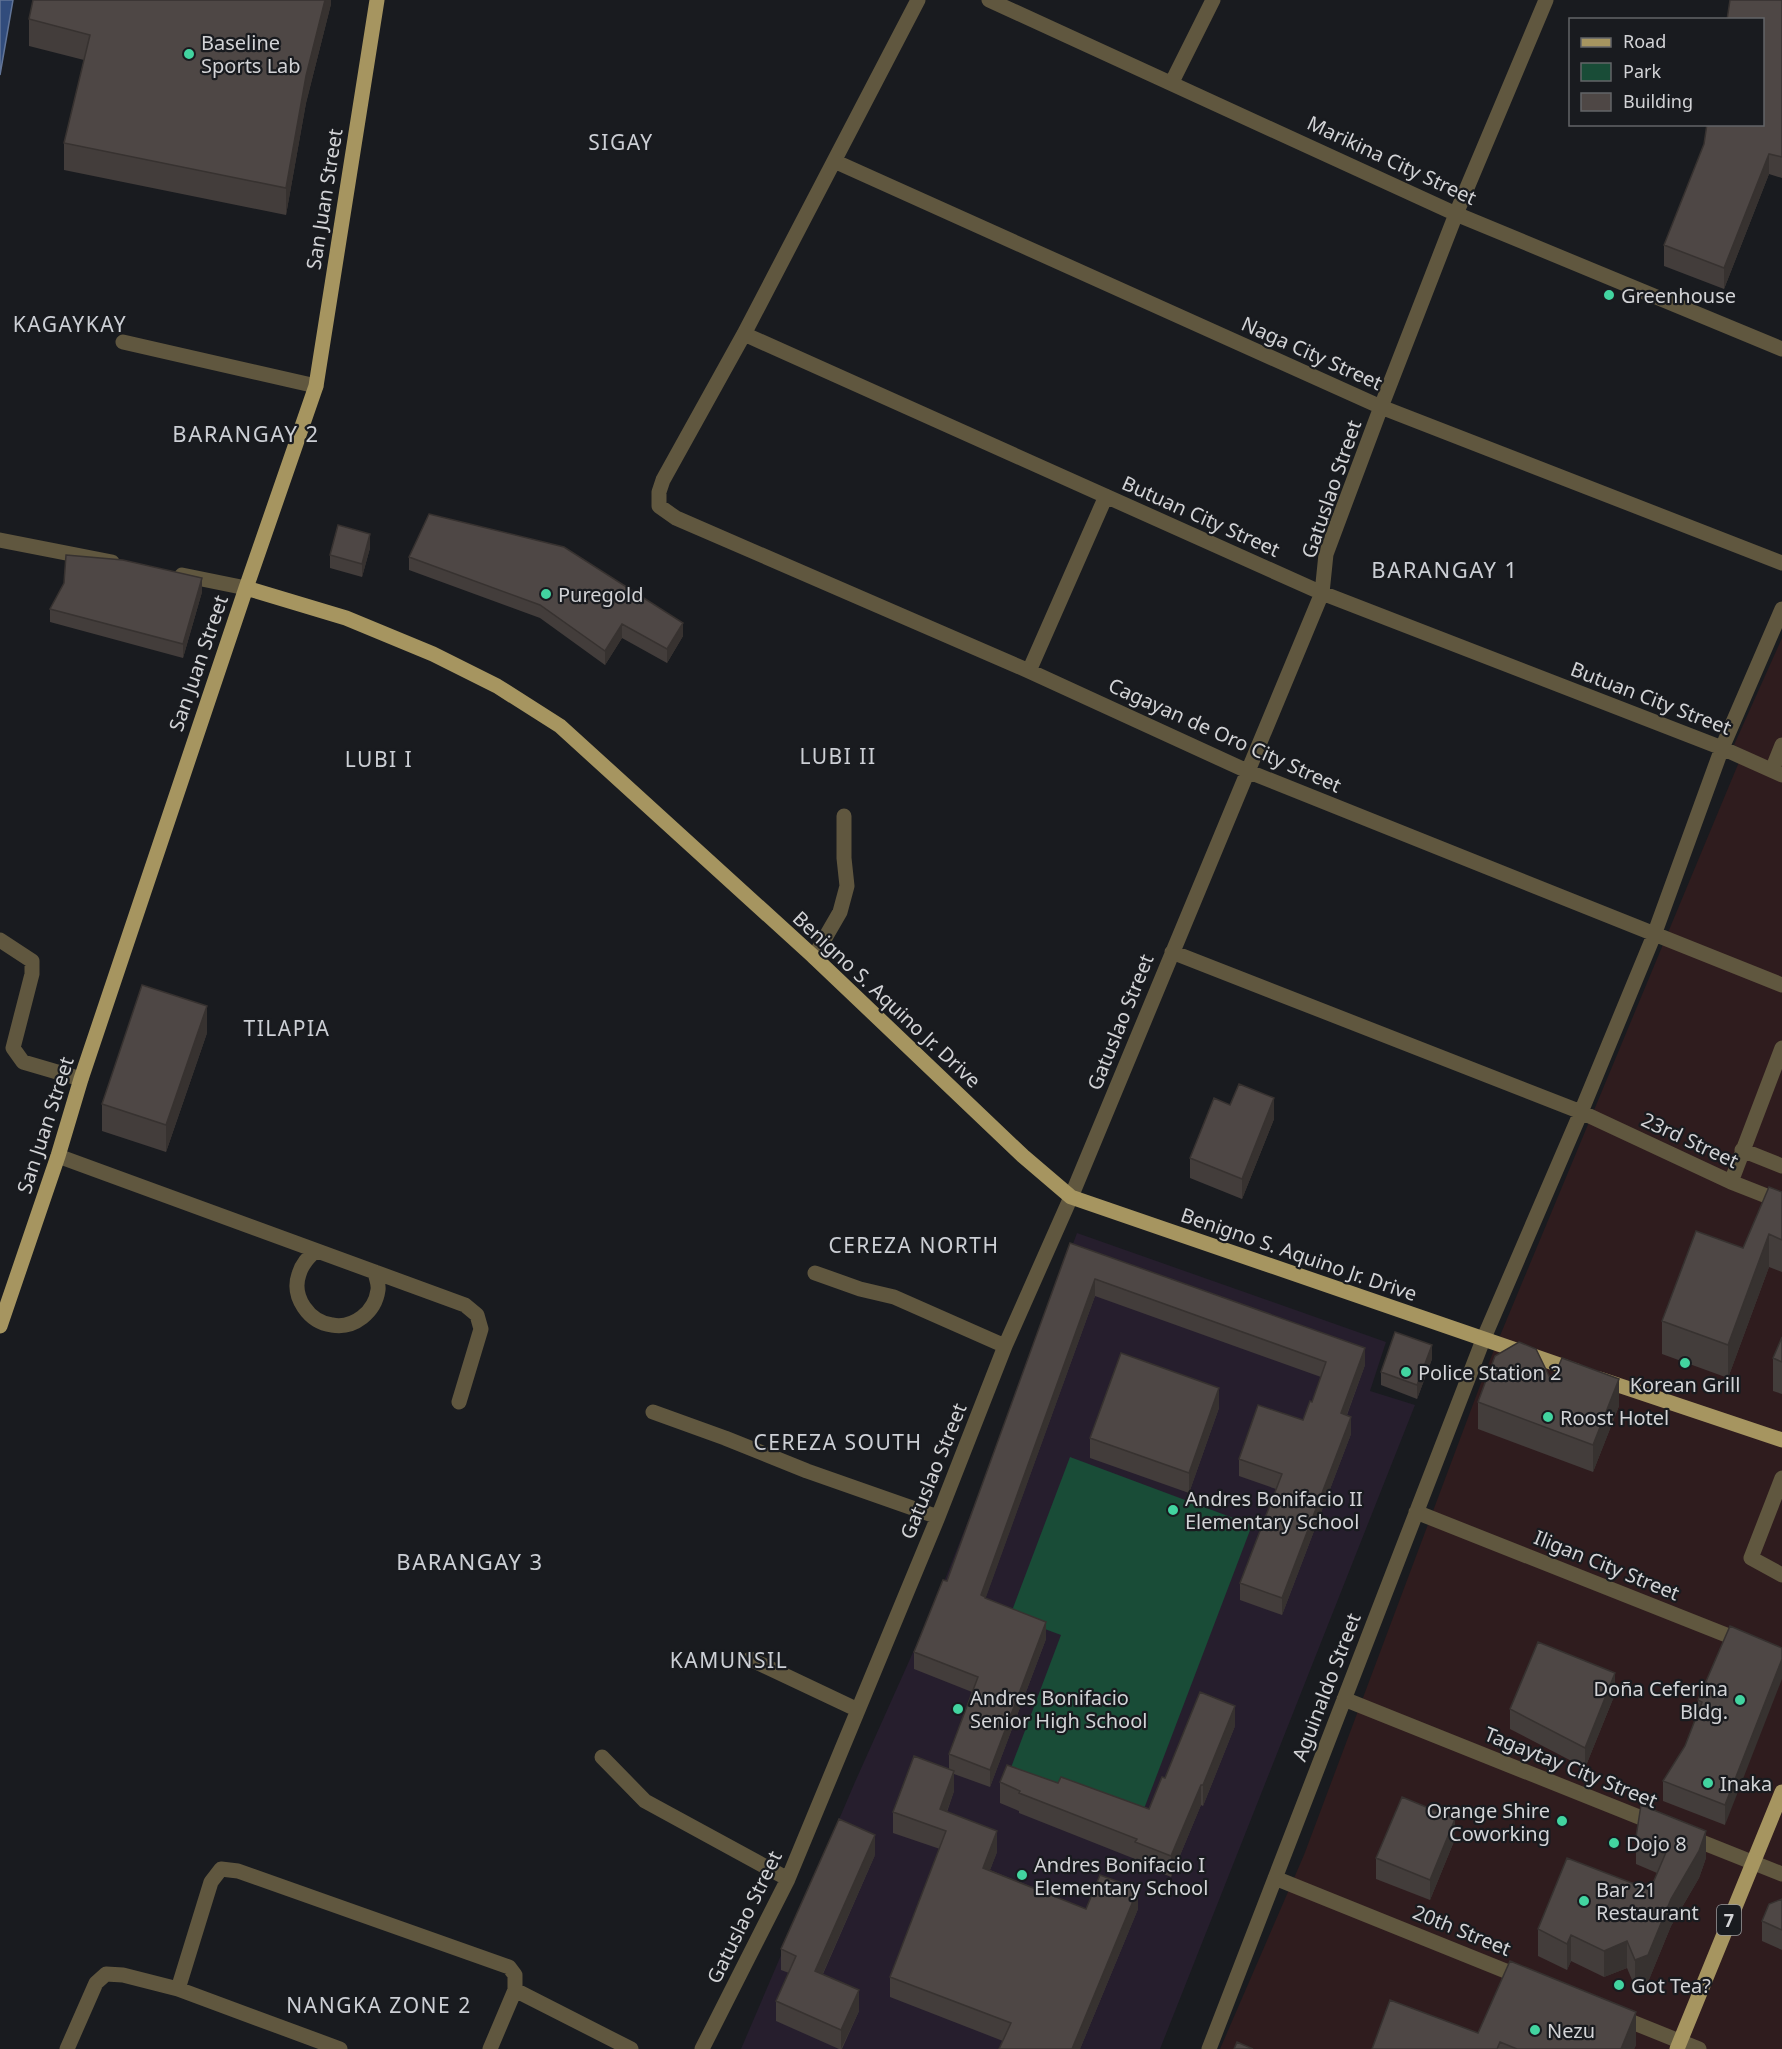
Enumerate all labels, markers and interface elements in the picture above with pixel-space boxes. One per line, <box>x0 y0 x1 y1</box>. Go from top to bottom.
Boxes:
legend <box>1569 18 1764 126</box>
place label: Baseline Sports Lab <box>201 29 301 79</box>
text: Road <box>1623 29 1666 53</box>
marker: Baseline Sports Lab <box>182 47 196 61</box>
text: Park <box>1623 59 1661 83</box>
text: Building <box>1623 89 1693 113</box>
street label: Marikina City Street <box>1303 109 1481 211</box>
street label: San Juan Street <box>300 127 348 271</box>
district label: SIGAY <box>588 128 654 156</box>
place label: Greenhouse <box>1621 282 1736 309</box>
marker: Greenhouse <box>1602 288 1616 302</box>
district label: KAGAYKAY <box>13 310 127 338</box>
street label: Naga City Street <box>1237 310 1387 396</box>
street label: Gatuslao Street <box>1295 416 1367 562</box>
district label: BARANGAY 2 <box>172 418 320 448</box>
street label: Butuan City Street <box>1118 469 1284 563</box>
district label: BARANGAY 1 <box>1371 554 1519 584</box>
place label: Puregold <box>558 581 643 608</box>
marker: Puregold <box>539 587 553 601</box>
street label: San Juan Street <box>162 591 234 735</box>
street label: Butuan City Street <box>1567 655 1735 741</box>
street label: Cagayan de Oro City Street <box>1104 671 1346 799</box>
district label: LUBI II <box>799 742 877 770</box>
district label: LUBI I <box>345 745 413 773</box>
street label: Benigno S. Aquino Jr. Drive <box>787 905 987 1093</box>
street label: Gatuslao Street <box>1080 950 1160 1094</box>
district label: TILAPIA <box>244 1014 330 1042</box>
street label: San Juan Street <box>10 1053 80 1197</box>
street label: 23rd Street <box>1637 1106 1743 1174</box>
street label: Benigno S. Aquino Jr. Drive <box>1177 1201 1421 1307</box>
district label: CEREZA NORTH <box>828 1231 1000 1259</box>
marker: Korean Grill <box>1678 1356 1692 1370</box>
place label: Police Station 2 <box>1418 1359 1562 1386</box>
marker: Police Station 2 <box>1399 1365 1413 1379</box>
place label: Korean Grill <box>1630 1371 1740 1398</box>
street label: Gatuslao Street <box>893 1399 973 1543</box>
place label: Roost Hotel <box>1560 1404 1669 1431</box>
marker: Roost Hotel <box>1541 1410 1555 1424</box>
district label: CEREZA SOUTH <box>753 1428 923 1456</box>
place label: Andres Bonifacio II Elementary School <box>1185 1485 1363 1535</box>
marker: Andres Bonifacio II Elementary School <box>1166 1503 1180 1517</box>
street label: Iligan City Street <box>1530 1524 1684 1606</box>
district label: BARANGAY 3 <box>396 1546 544 1576</box>
street label: Aguinaldo Street <box>1285 1609 1367 1765</box>
district label: KAMUNSIL <box>670 1646 788 1674</box>
place label: Doña Ceferina Bldg. <box>1593 1675 1728 1725</box>
place label: Andres Bonifacio Senior High School <box>970 1684 1147 1734</box>
marker: Doña Ceferina Bldg. <box>1733 1693 1747 1707</box>
marker: Andres Bonifacio Senior High School <box>951 1702 965 1716</box>
street label: Tagaytay City Street <box>1480 1720 1662 1814</box>
place label: Inaka <box>1720 1770 1772 1797</box>
marker: Inaka <box>1701 1776 1715 1790</box>
place label: Orange Shire Coworking <box>1427 1797 1550 1847</box>
marker: Orange Shire Coworking <box>1555 1814 1569 1828</box>
place label: Dojo 8 <box>1626 1830 1687 1857</box>
marker: Dojo 8 <box>1607 1836 1621 1850</box>
street label: Gatuslao Street <box>700 1846 788 1988</box>
place label: Andres Bonifacio I Elementary School <box>1034 1851 1208 1901</box>
marker: Andres Bonifacio I Elementary School <box>1015 1868 1029 1882</box>
place label: Bar 21 Restaurant <box>1596 1876 1699 1926</box>
marker: Bar 21 Restaurant <box>1577 1894 1591 1908</box>
street label: 20th Street <box>1409 1898 1515 1962</box>
road number: 7 <box>1717 1905 1741 1935</box>
place label: Got Tea? <box>1631 1972 1711 1999</box>
marker: Got Tea? <box>1612 1978 1626 1992</box>
district label: NANGKA ZONE 2 <box>286 1991 472 2019</box>
place label: Nezu <box>1547 2017 1595 2044</box>
marker: Nezu <box>1528 2023 1542 2037</box>

